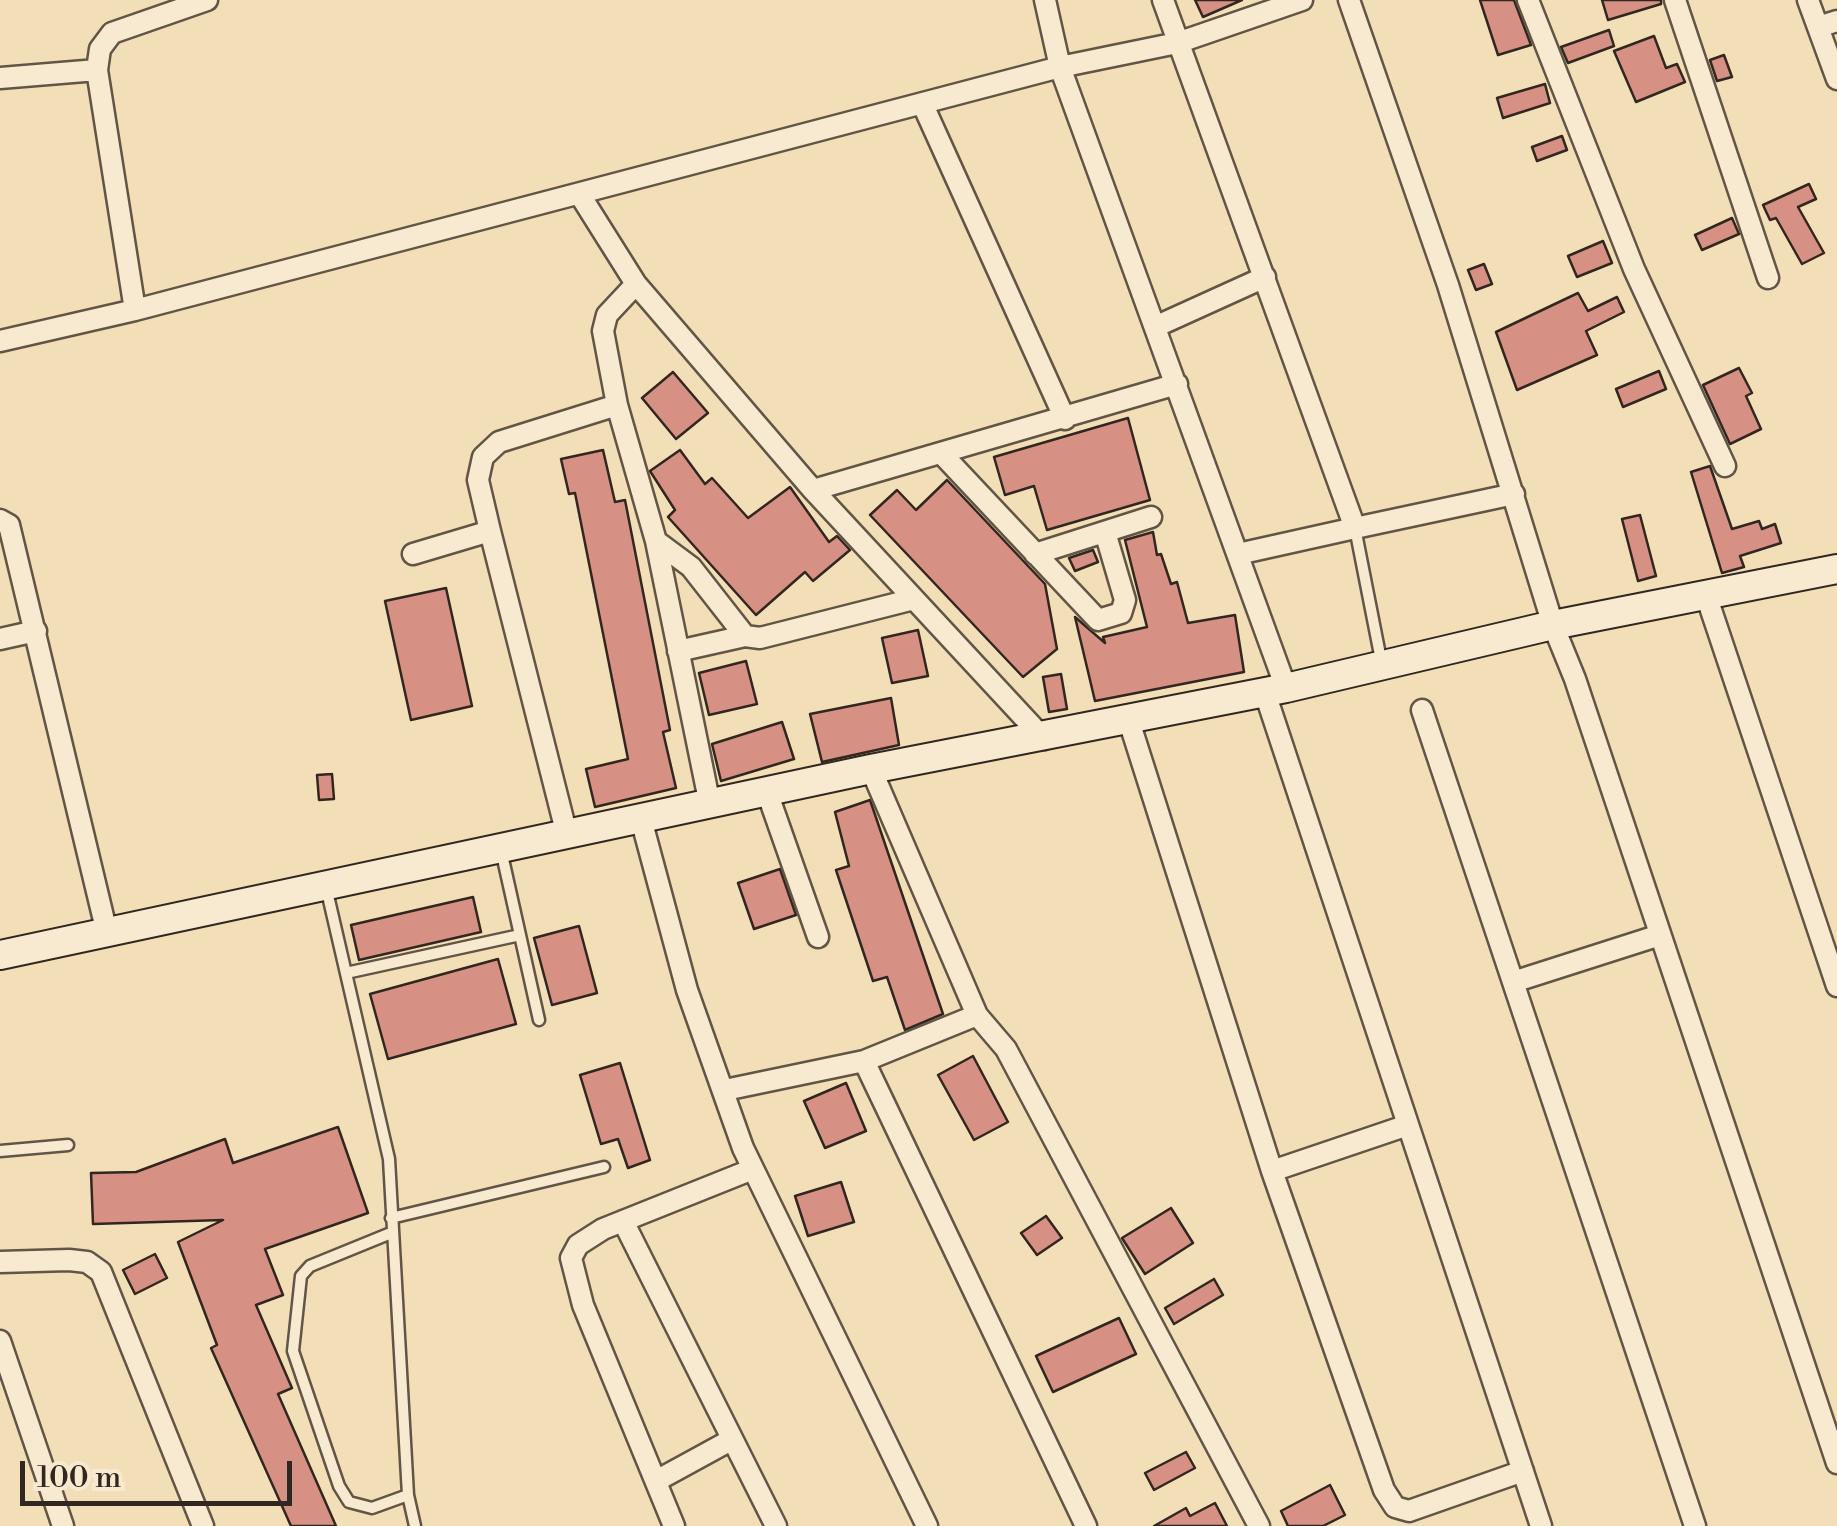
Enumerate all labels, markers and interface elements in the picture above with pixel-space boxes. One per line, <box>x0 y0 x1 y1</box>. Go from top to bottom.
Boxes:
scale bar <box>25 1441 298 1503</box>
text: 100 m <box>37 1459 121 1497</box>

